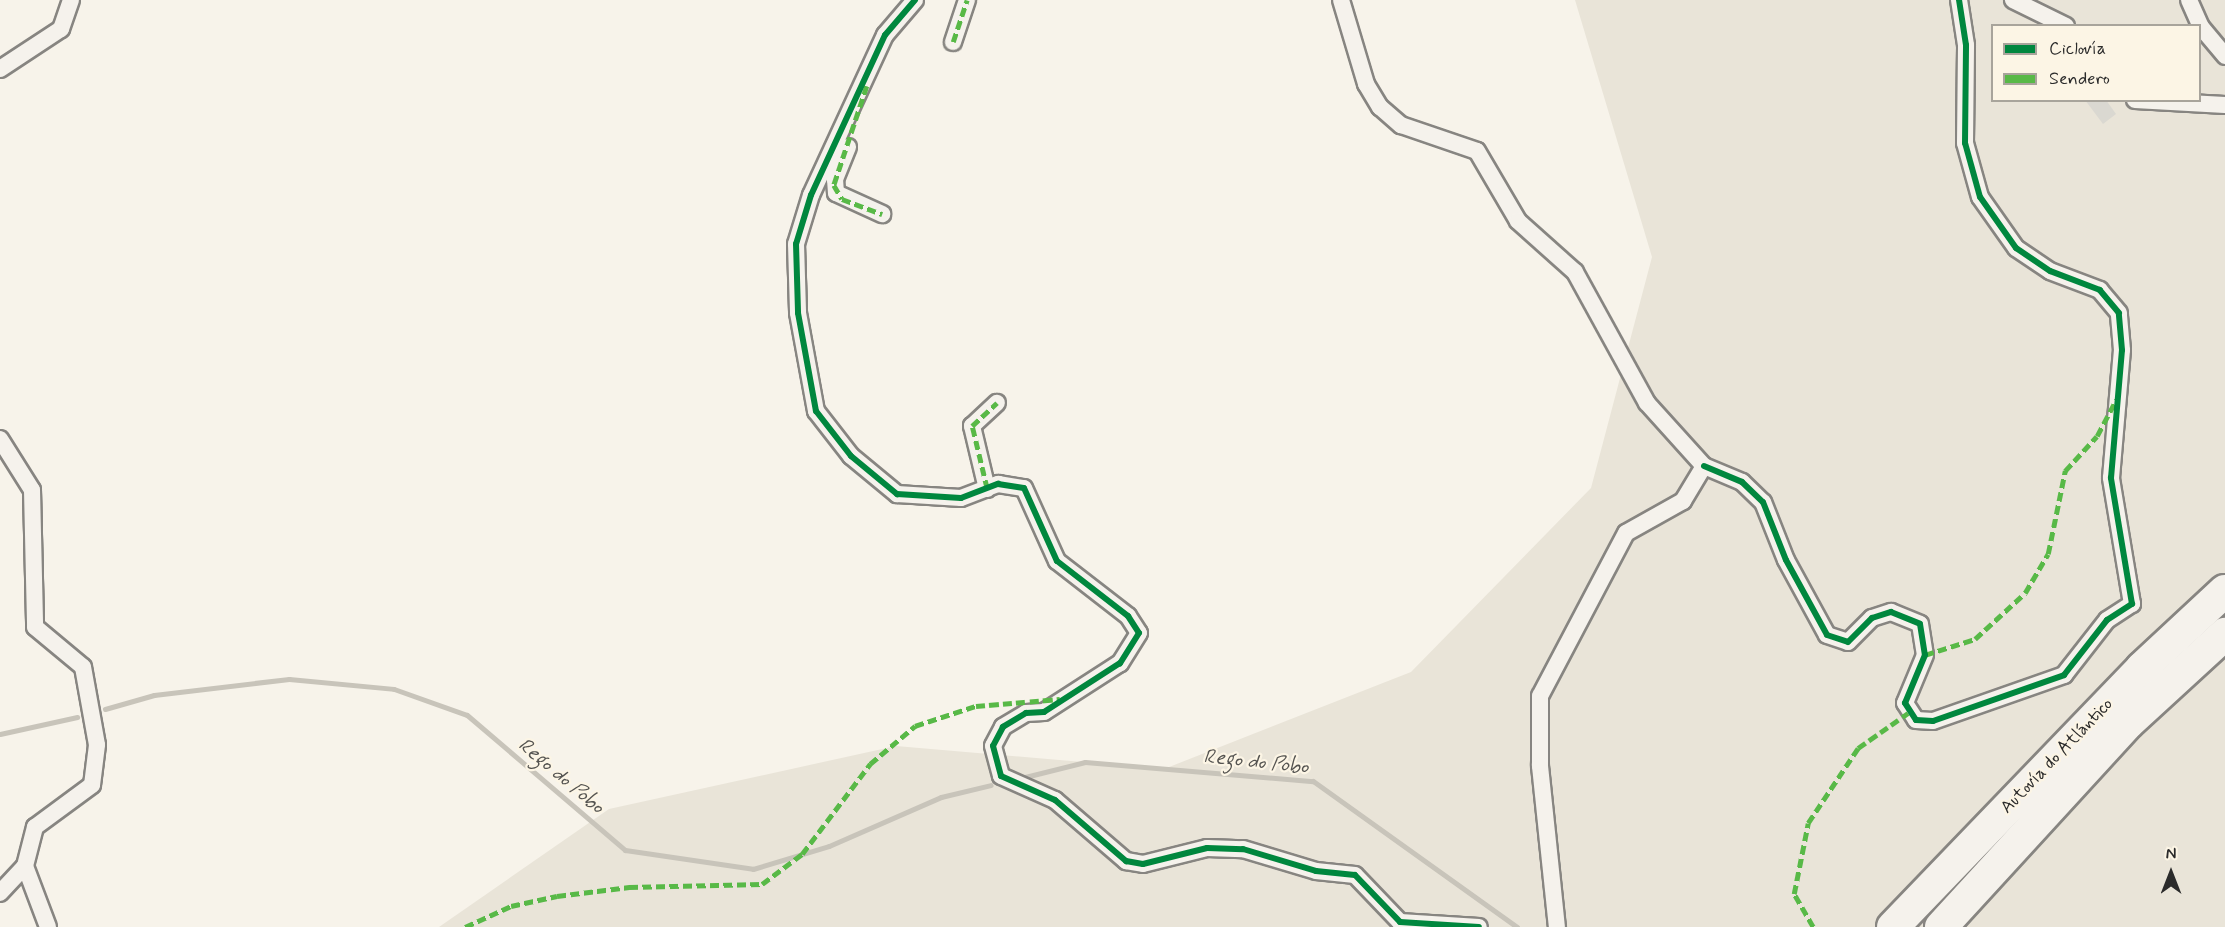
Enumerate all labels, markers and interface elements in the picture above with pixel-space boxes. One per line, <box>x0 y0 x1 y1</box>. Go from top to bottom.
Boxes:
legend <box>1991 24 2201 102</box>
text: Ciclovía <box>2049 37 2106 61</box>
text: Sendero <box>2049 67 2110 91</box>
street label: Autovía do Atlántico <box>1996 693 2118 819</box>
water label: Rego do Pobo <box>513 733 609 819</box>
water label: Rego do Pobo <box>1203 745 1309 779</box>
north arrow <box>2141 843 2201 903</box>
text: N <box>2166 844 2176 865</box>

